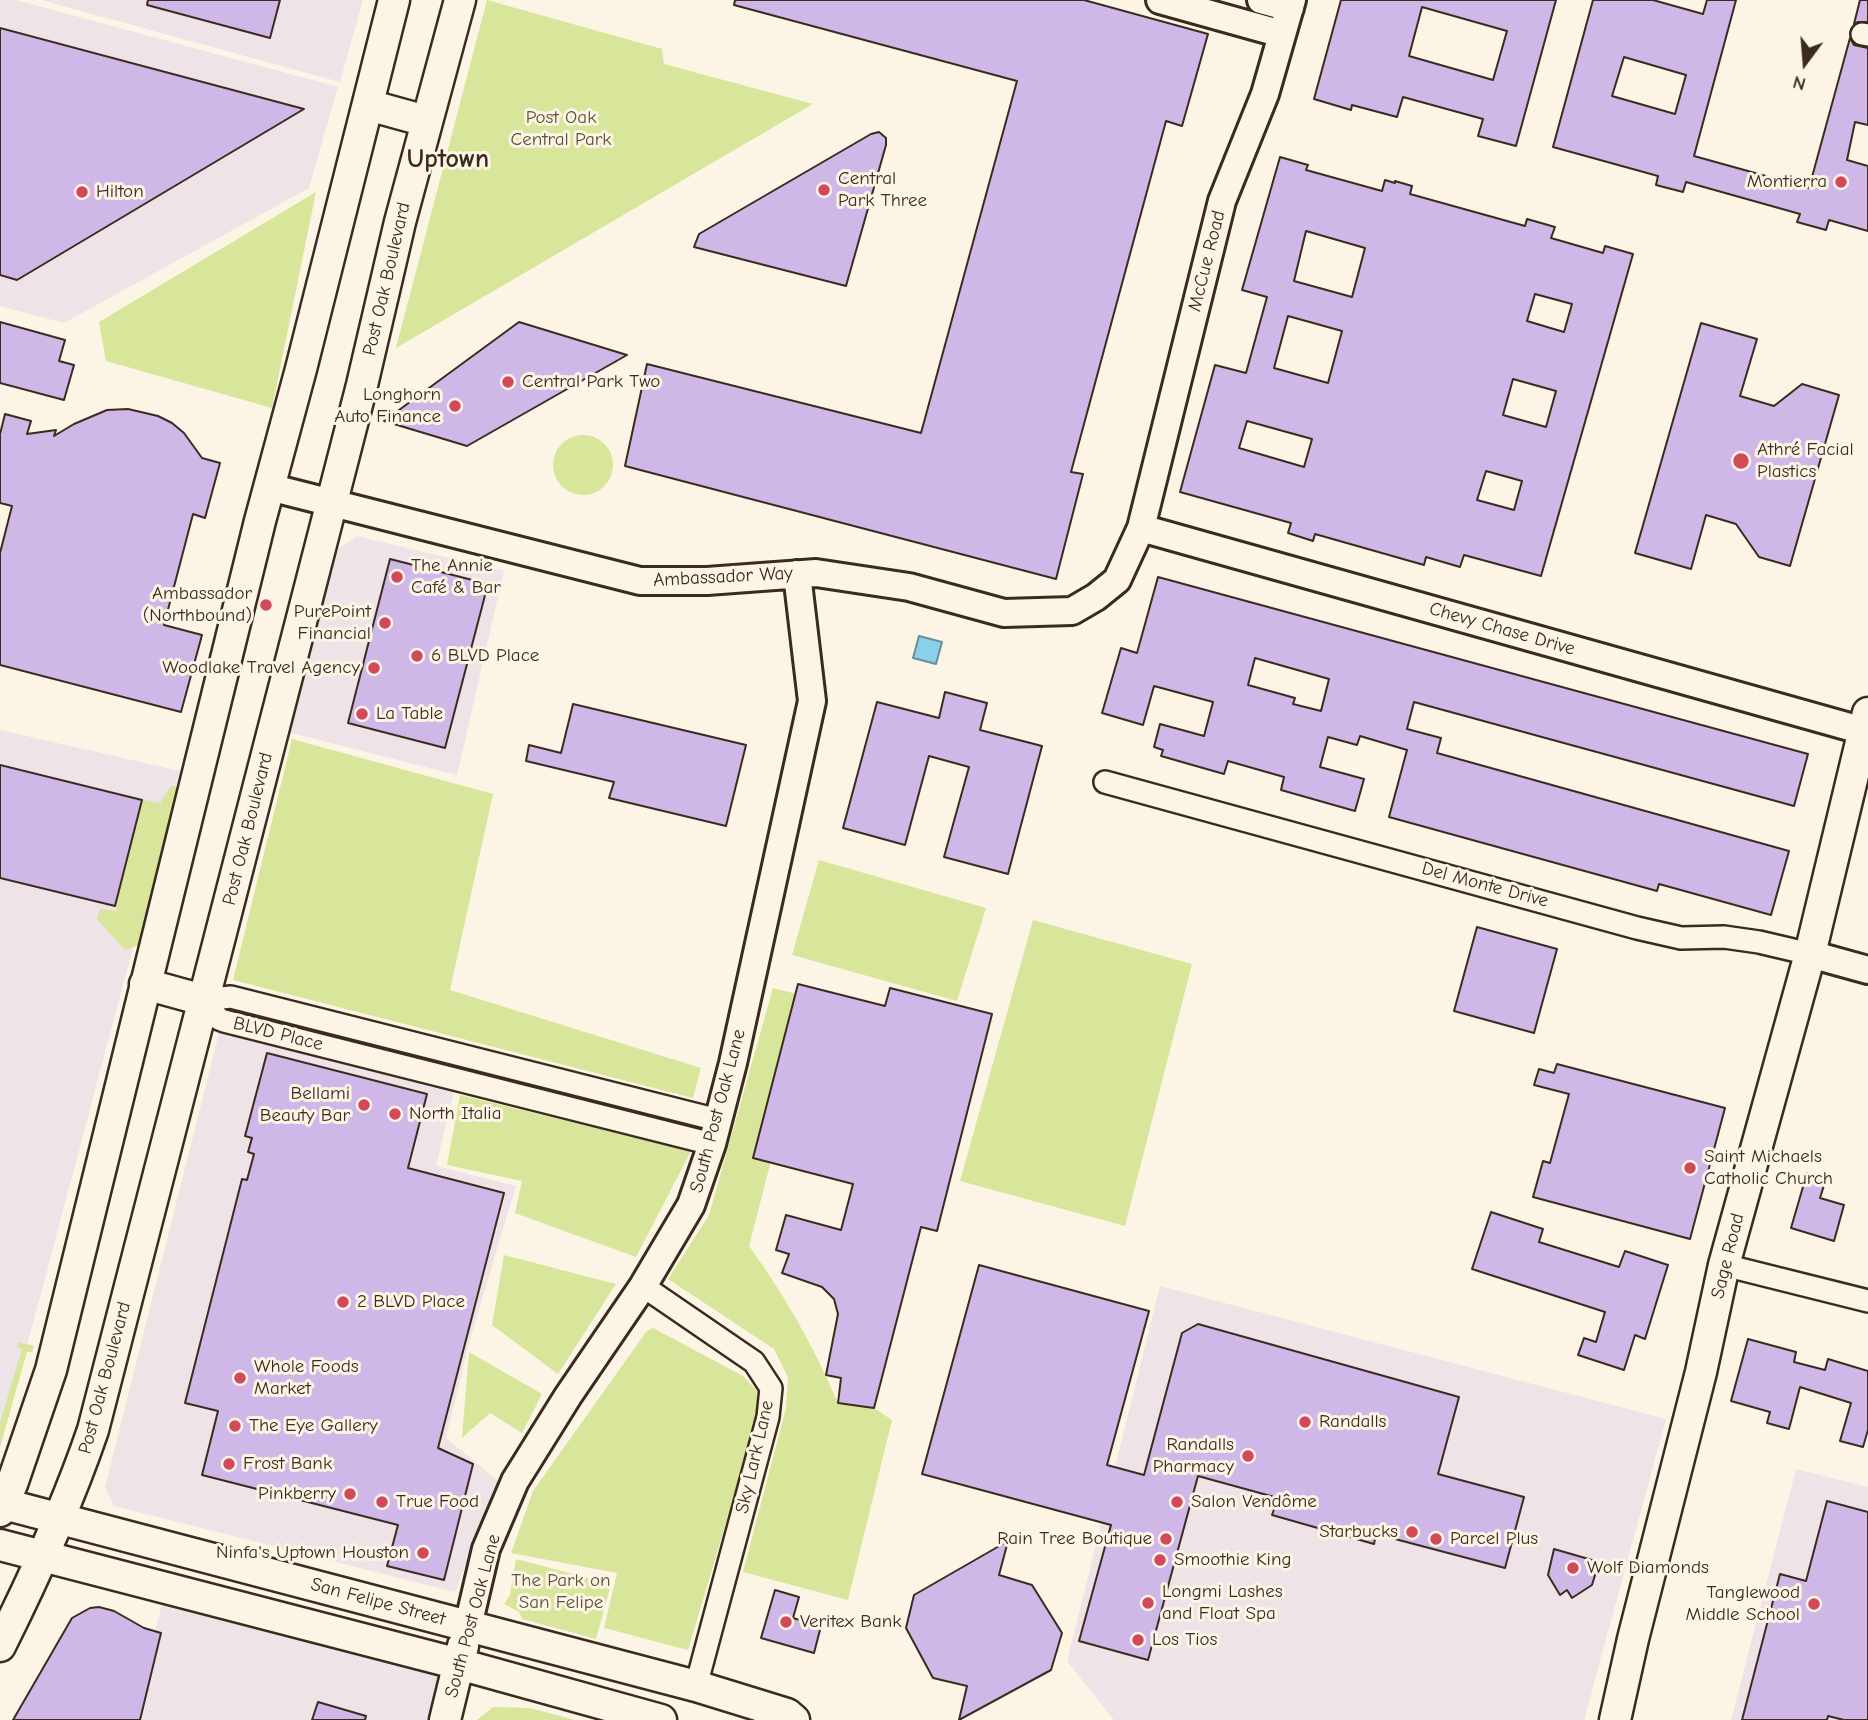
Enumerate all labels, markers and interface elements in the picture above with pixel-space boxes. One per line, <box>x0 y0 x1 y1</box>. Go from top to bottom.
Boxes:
north arrow <box>1770 28 1840 98</box>
text: N <box>1790 71 1808 95</box>
park label: Post Oak Central Park <box>510 107 612 151</box>
district label: Uptown <box>407 144 489 176</box>
place label: Central Park Three <box>838 168 927 212</box>
place label: Montierra <box>1747 171 1827 193</box>
marker: Montierra <box>1833 174 1849 190</box>
place label: Hilton <box>96 181 144 203</box>
marker: Central Park Three <box>816 182 832 198</box>
marker: Hilton <box>74 184 90 200</box>
street label: Post Oak Boulevard <box>358 200 416 358</box>
street label: McCue Road <box>1183 208 1231 314</box>
place label: Central Park Two <box>522 371 660 393</box>
marker: Central Park Two <box>500 374 516 390</box>
place label: Longhorn Auto Finance <box>334 384 441 428</box>
marker: Longhorn Auto Finance <box>447 398 463 414</box>
place label: Athré Facial Plastics <box>1757 439 1854 483</box>
marker: Athré Facial Plastics <box>1731 451 1751 471</box>
place label: The Annie Café & Bar <box>411 555 501 599</box>
street label: Ambassador Way <box>653 562 793 592</box>
marker: The Annie Café & Bar <box>389 569 405 585</box>
place label: Ambassador (Northbound) <box>143 583 252 627</box>
marker: Ambassador (Northbound) <box>258 597 274 613</box>
street label: Chevy Chase Drive <box>1427 597 1577 661</box>
place label: PurePoint Financial <box>294 601 371 645</box>
marker: PurePoint Financial <box>377 615 393 631</box>
place label: 6 BLVD Place <box>431 645 539 667</box>
marker: 6 BLVD Place <box>409 648 425 664</box>
place label: Woodlake Travel Agency <box>162 657 360 679</box>
marker: Woodlake Travel Agency <box>366 660 382 676</box>
place label: La Table <box>376 703 443 725</box>
marker: La Table <box>354 706 370 722</box>
street label: Post Oak Boulevard <box>218 750 278 908</box>
street label: Del Monte Drive <box>1419 857 1551 913</box>
street label: BLVD Place <box>231 1012 325 1056</box>
street label: South Post Oak Lane <box>685 1027 751 1195</box>
place label: Bellami Beauty Bar <box>260 1083 350 1127</box>
marker: Bellami Beauty Bar <box>356 1097 372 1113</box>
place label: North Italia <box>409 1103 501 1125</box>
marker: North Italia <box>387 1106 403 1122</box>
place label: Saint Michaels Catholic Church <box>1704 1146 1833 1190</box>
marker: Saint Michaels Catholic Church <box>1682 1160 1698 1176</box>
street label: Sage Road <box>1706 1211 1750 1301</box>
place label: 2 BLVD Place <box>357 1291 465 1313</box>
marker: 2 BLVD Place <box>335 1294 351 1310</box>
street label: Post Oak Boulevard <box>74 1299 136 1457</box>
place label: Whole Foods Market <box>254 1356 359 1400</box>
marker: Whole Foods Market <box>232 1370 248 1386</box>
street label: Sky Lark Lane <box>731 1398 779 1516</box>
place label: Randalls <box>1319 1411 1387 1433</box>
marker: Randalls <box>1297 1414 1313 1430</box>
place label: The Eye Gallery <box>249 1415 378 1437</box>
marker: The Eye Gallery <box>227 1418 243 1434</box>
place label: Randalls Pharmacy <box>1153 1434 1234 1478</box>
marker: Randalls Pharmacy <box>1240 1448 1256 1464</box>
place label: Frost Bank <box>243 1453 332 1475</box>
marker: Frost Bank <box>221 1456 237 1472</box>
place label: Pinkberry <box>258 1483 336 1505</box>
marker: Pinkberry <box>342 1486 358 1502</box>
place label: True Food <box>396 1491 479 1513</box>
place label: Salon Vendôme <box>1191 1491 1317 1513</box>
marker: True Food <box>374 1494 390 1510</box>
marker: Salon Vendôme <box>1169 1494 1185 1510</box>
place label: Starbucks <box>1319 1521 1398 1543</box>
marker: Starbucks <box>1404 1524 1420 1540</box>
place label: Rain Tree Boutique <box>997 1528 1152 1550</box>
place label: Parcel Plus <box>1450 1528 1538 1550</box>
marker: Rain Tree Boutique <box>1158 1531 1174 1547</box>
marker: Parcel Plus <box>1428 1531 1444 1547</box>
street label: South Post Oak Lane <box>440 1532 506 1700</box>
place label: Ninfa's Uptown Houston <box>216 1542 409 1564</box>
marker: Ninfa's Uptown Houston <box>415 1545 431 1561</box>
place label: Smoothie King <box>1174 1549 1291 1571</box>
marker: Smoothie King <box>1152 1552 1168 1568</box>
place label: Wolf Diamonds <box>1587 1557 1709 1579</box>
marker: Wolf Diamonds <box>1565 1560 1581 1576</box>
park label: The Park on San Felipe <box>511 1570 611 1614</box>
street label: San Felipe Street <box>308 1573 448 1631</box>
place label: Longmi Lashes and Float Spa <box>1162 1581 1283 1625</box>
place label: Tanglewood Middle School <box>1686 1582 1800 1626</box>
marker: Longmi Lashes and Float Spa <box>1140 1595 1156 1611</box>
marker: Tanglewood Middle School <box>1806 1596 1822 1612</box>
place label: Veritex Bank <box>800 1611 901 1633</box>
marker: Veritex Bank <box>778 1614 794 1630</box>
place label: Los Tios <box>1152 1629 1217 1651</box>
marker: Los Tios <box>1130 1632 1146 1648</box>

